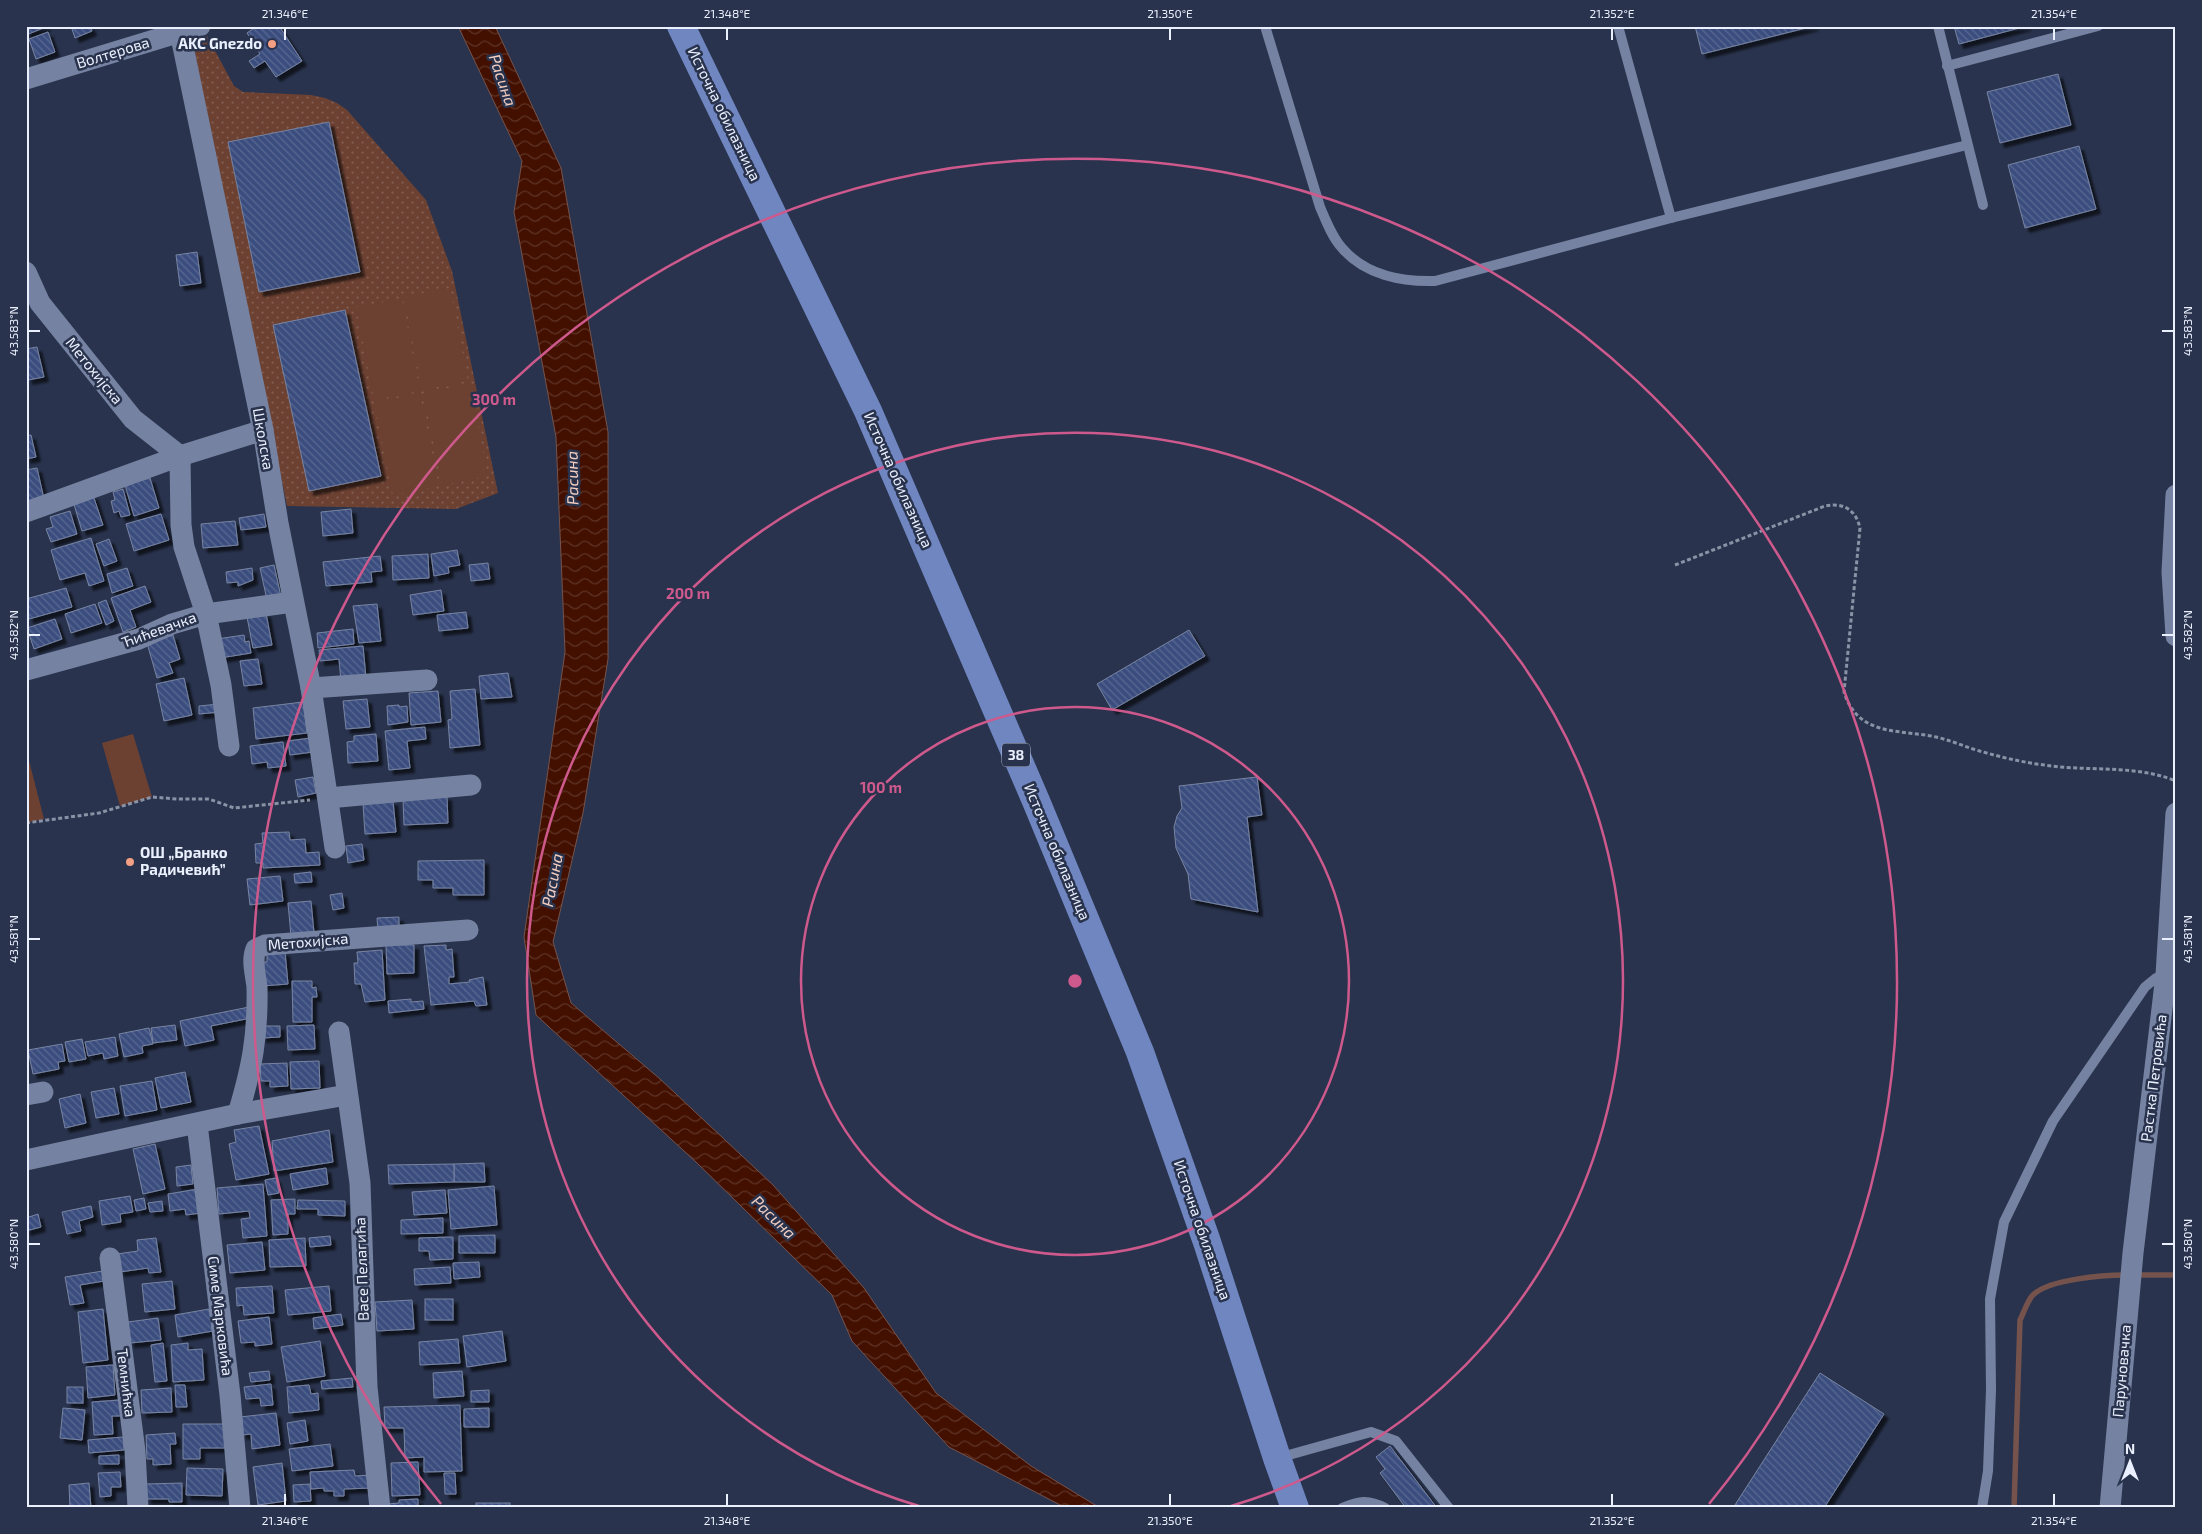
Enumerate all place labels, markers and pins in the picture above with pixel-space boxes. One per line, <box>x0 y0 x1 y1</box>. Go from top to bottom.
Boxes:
place label: AKC Gnezdo <box>178 34 262 52</box>
marker: AKC Gnezdo <box>266 38 278 50</box>
place label: ОШ „Бранко Радичевић” <box>140 843 228 878</box>
marker: ОШ „Бранко Радичевић” <box>124 856 136 868</box>
centre of rings <box>1066 972 1084 990</box>

